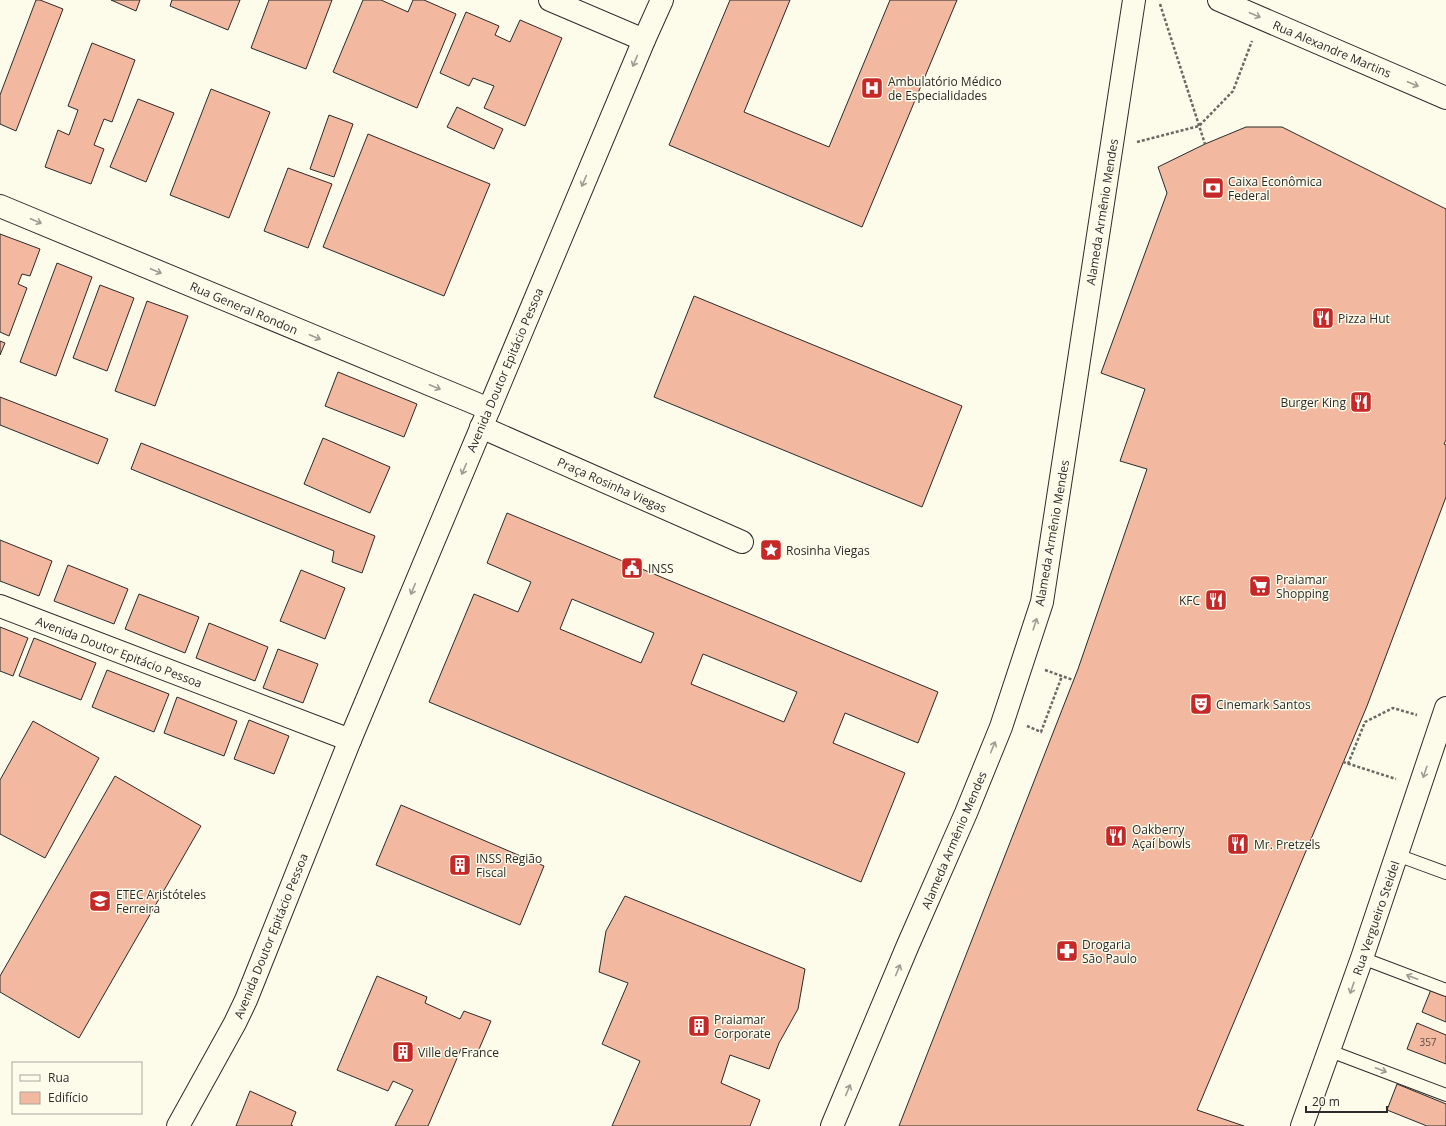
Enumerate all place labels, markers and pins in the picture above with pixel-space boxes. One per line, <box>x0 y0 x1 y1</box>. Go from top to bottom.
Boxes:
place label: Ambulatório Médico de Especialidades <box>888 73 1002 104</box>
hospital icon: Ambulatório Médico de Especialidades <box>859 75 885 101</box>
place label: Caixa Econômica Federal <box>1228 173 1322 204</box>
bank icon: Caixa Econômica Federal <box>1200 175 1226 201</box>
restaurant icon: Pizza Hut <box>1310 305 1336 331</box>
place label: Pizza Hut <box>1338 310 1390 327</box>
restaurant icon: Burger King <box>1348 389 1374 415</box>
place label: Burger King <box>1280 394 1346 411</box>
place icon: Rosinha Viegas <box>758 537 784 563</box>
place label: Rosinha Viegas <box>786 542 870 559</box>
public building icon: INSS <box>619 555 645 581</box>
place label: INSS <box>648 560 674 577</box>
place label: Praiamar Shopping <box>1276 571 1329 602</box>
supermarket icon: Praiamar Shopping <box>1247 573 1273 599</box>
restaurant icon: KFC <box>1203 587 1229 613</box>
place label: KFC <box>1179 592 1200 609</box>
theatre icon: Cinemark Santos <box>1188 691 1214 717</box>
place label: Cinemark Santos <box>1216 696 1311 713</box>
place label: Oakberry Açaí bowls <box>1132 821 1191 852</box>
restaurant icon: Oakberry Açaí bowls <box>1103 823 1129 849</box>
restaurant icon: Mr. Pretzels <box>1225 831 1251 857</box>
place label: Mr. Pretzels <box>1254 836 1320 853</box>
place label: INSS Região Fiscal <box>476 850 542 881</box>
building icon: INSS Região Fiscal <box>447 852 473 878</box>
place label: ETEC Aristóteles Ferreira <box>116 886 206 917</box>
school or university icon: ETEC Aristóteles Ferreira <box>87 888 113 914</box>
place label: Drogaria São Paulo <box>1082 936 1137 967</box>
pharmacy icon: Drogaria São Paulo <box>1054 938 1080 964</box>
place label: Praiamar Corporate <box>714 1011 771 1042</box>
building icon: Praiamar Corporate <box>686 1013 712 1039</box>
building icon: Ville de France <box>390 1039 416 1065</box>
place label: Ville de France <box>418 1044 499 1061</box>

